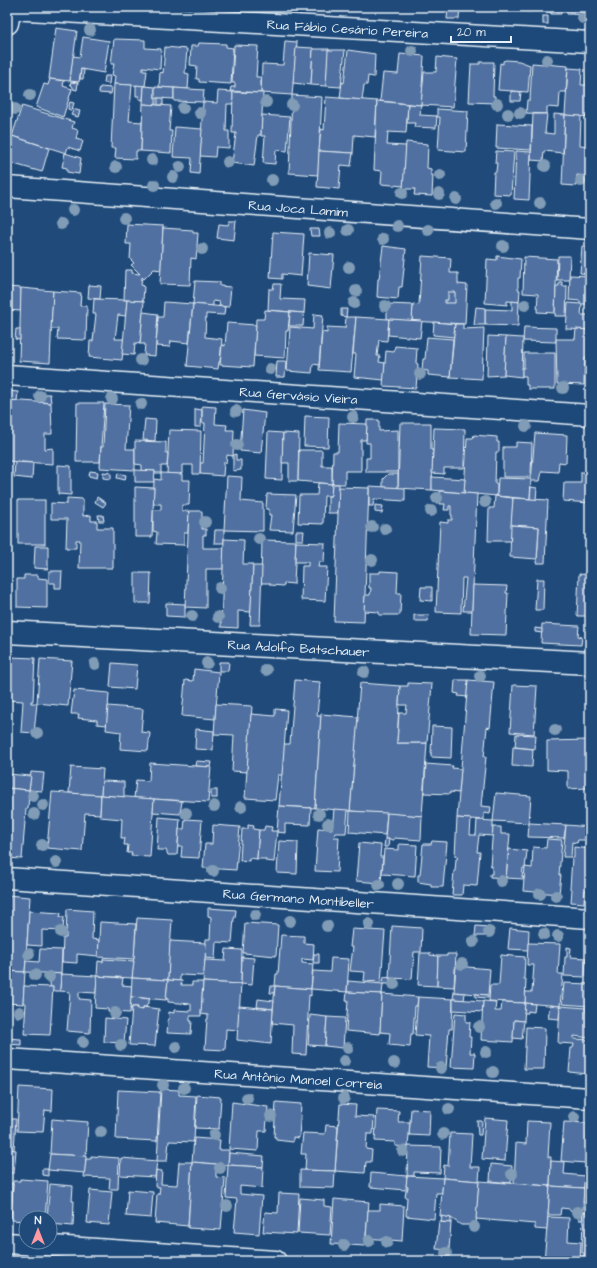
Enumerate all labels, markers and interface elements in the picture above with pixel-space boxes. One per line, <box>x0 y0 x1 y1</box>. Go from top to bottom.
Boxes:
street label: Rua Fábio Cesário Pereira <box>266 16 429 43</box>
scale bar <box>451 18 511 44</box>
text: 20 m <box>457 24 486 41</box>
street label: Rua Joca Lamim <box>248 196 350 222</box>
street label: Rua Gervásio Vieira <box>239 383 358 409</box>
street label: Rua Adolfo Batschauer <box>227 636 370 661</box>
street label: Rua Germano Montibeller <box>222 885 374 913</box>
street label: Rua Antônio Manoel Correia <box>214 1065 383 1094</box>
north arrow <box>18 1210 58 1250</box>
text: N <box>35 1213 42 1228</box>

